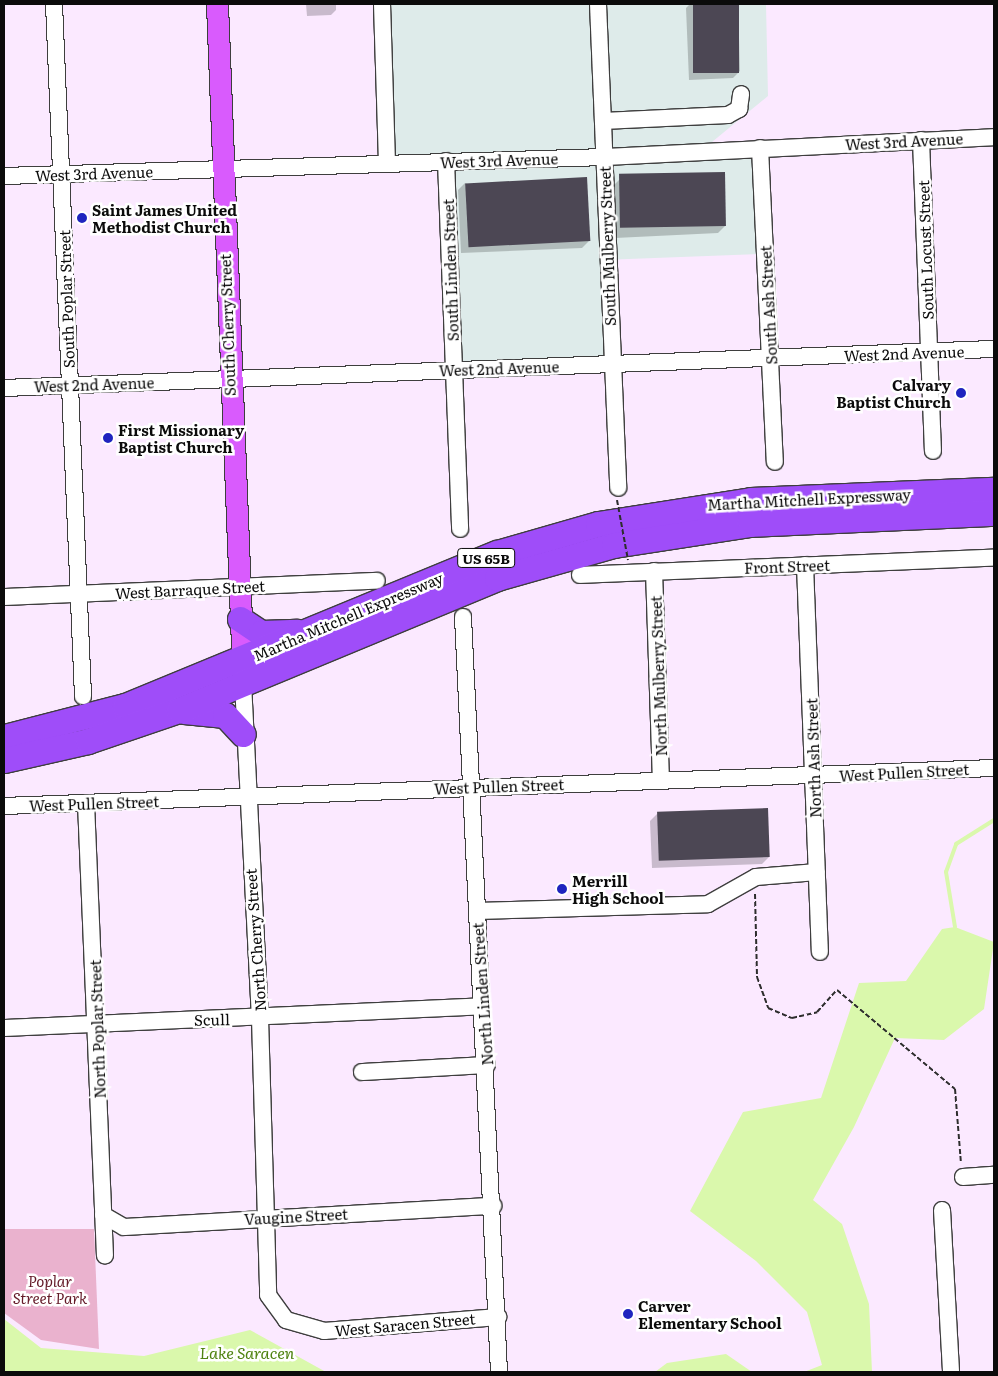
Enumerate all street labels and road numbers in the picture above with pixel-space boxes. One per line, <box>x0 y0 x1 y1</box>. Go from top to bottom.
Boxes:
street label: West 3rd Avenue <box>845 129 963 153</box>
street label: West 3rd Avenue <box>440 149 558 171</box>
street label: West 3rd Avenue <box>35 162 153 184</box>
street label: South Mulberry Street <box>595 166 619 326</box>
street label: South Locust Street <box>914 180 936 320</box>
street label: South Linden Street <box>439 198 461 342</box>
street label: South Poplar Street <box>55 230 77 368</box>
street label: South Ash Street <box>756 245 780 365</box>
street label: South Cherry Street <box>216 254 238 396</box>
street label: West 2nd Avenue <box>843 342 965 364</box>
street label: West 2nd Avenue <box>438 357 560 379</box>
street label: West 2nd Avenue <box>33 373 155 395</box>
street label: Martha Mitchell Expressway <box>707 485 911 513</box>
road number: US 65B <box>456 546 516 570</box>
street label: Front Street <box>744 556 830 576</box>
street label: Martha Mitchell Expressway <box>251 568 445 664</box>
street label: West Barraque Street <box>114 576 266 602</box>
street label: North Mulberry Street <box>646 595 670 757</box>
street label: North Ash Street <box>802 698 824 818</box>
street label: West Pullen Street <box>839 760 969 784</box>
street label: West Pullen Street <box>434 775 564 797</box>
street label: West Pullen Street <box>29 792 159 814</box>
street label: North Cherry Street <box>241 868 269 1012</box>
street label: North Linden Street <box>468 922 496 1066</box>
street label: North Poplar Street <box>86 959 108 1099</box>
street label: Scull <box>194 1010 230 1028</box>
street label: Vaugine Street <box>244 1204 348 1228</box>
street label: West Saracen Street <box>334 1309 476 1339</box>

